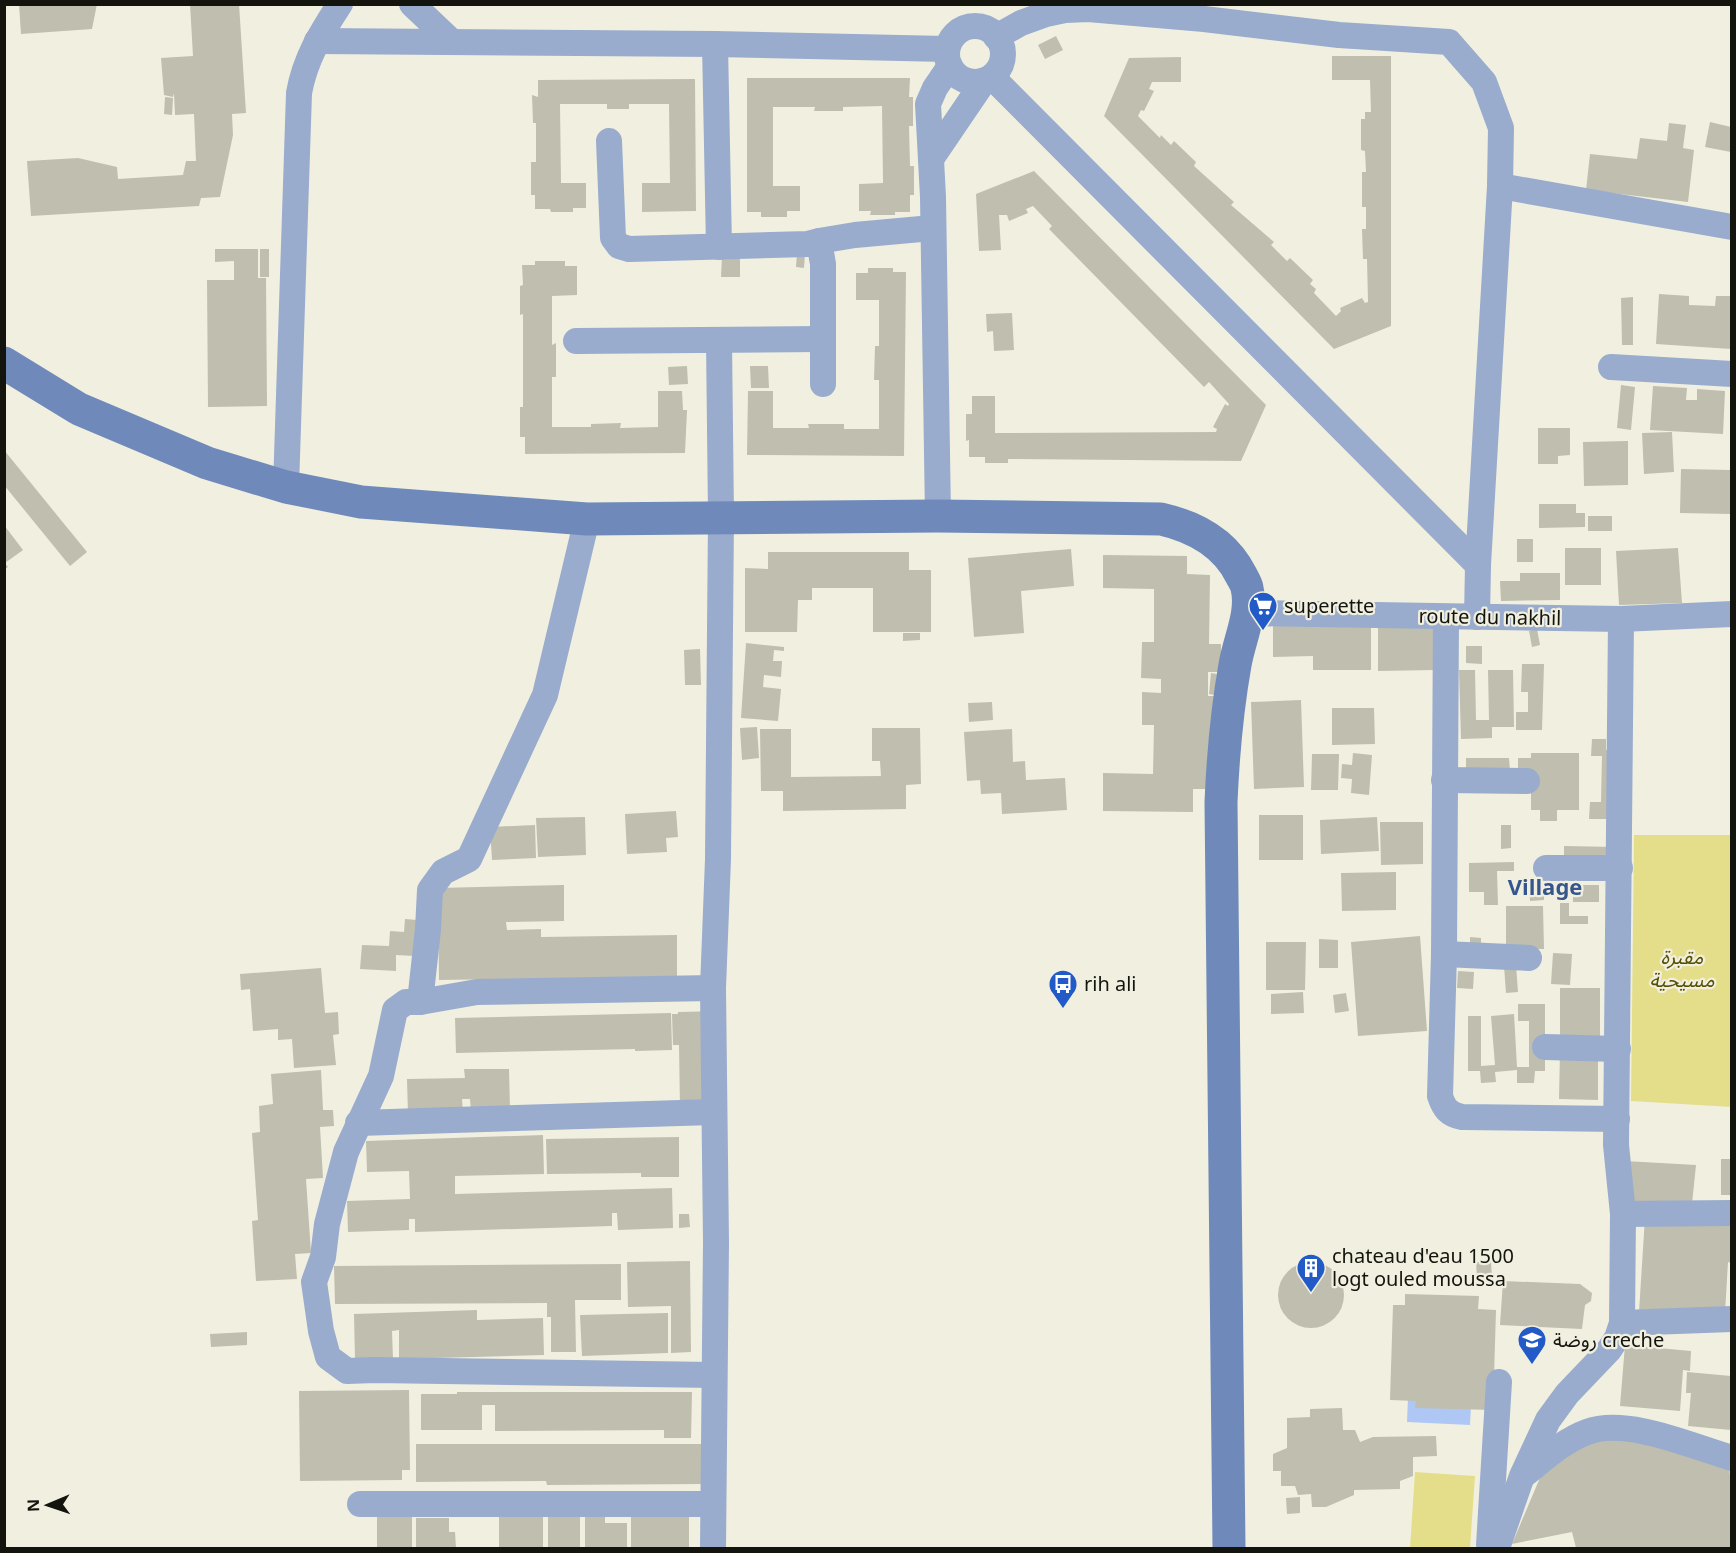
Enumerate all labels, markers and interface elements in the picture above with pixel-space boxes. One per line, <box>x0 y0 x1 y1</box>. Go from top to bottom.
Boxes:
place label: superette <box>1284 586 1374 628</box>
supermarket icon: superette <box>1247 590 1279 632</box>
street label: route du nakhil <box>1418 596 1562 640</box>
district label: Village <box>1508 865 1582 911</box>
park label: مقبرة مسيحية <box>1650 937 1715 1002</box>
place label: rih ali <box>1084 964 1137 1006</box>
bus stop icon: rih ali <box>1047 968 1079 1010</box>
place label: chateau d'eau 1500 logt ouled moussa <box>1332 1236 1514 1301</box>
building icon: chateau d'eau 1500 logt ouled moussa <box>1295 1252 1327 1294</box>
place label: روضة creche <box>1553 1320 1664 1362</box>
school or university icon: روضة creche <box>1516 1324 1548 1366</box>
north arrow <box>18 1475 78 1535</box>
text: N <box>17 1498 51 1513</box>

